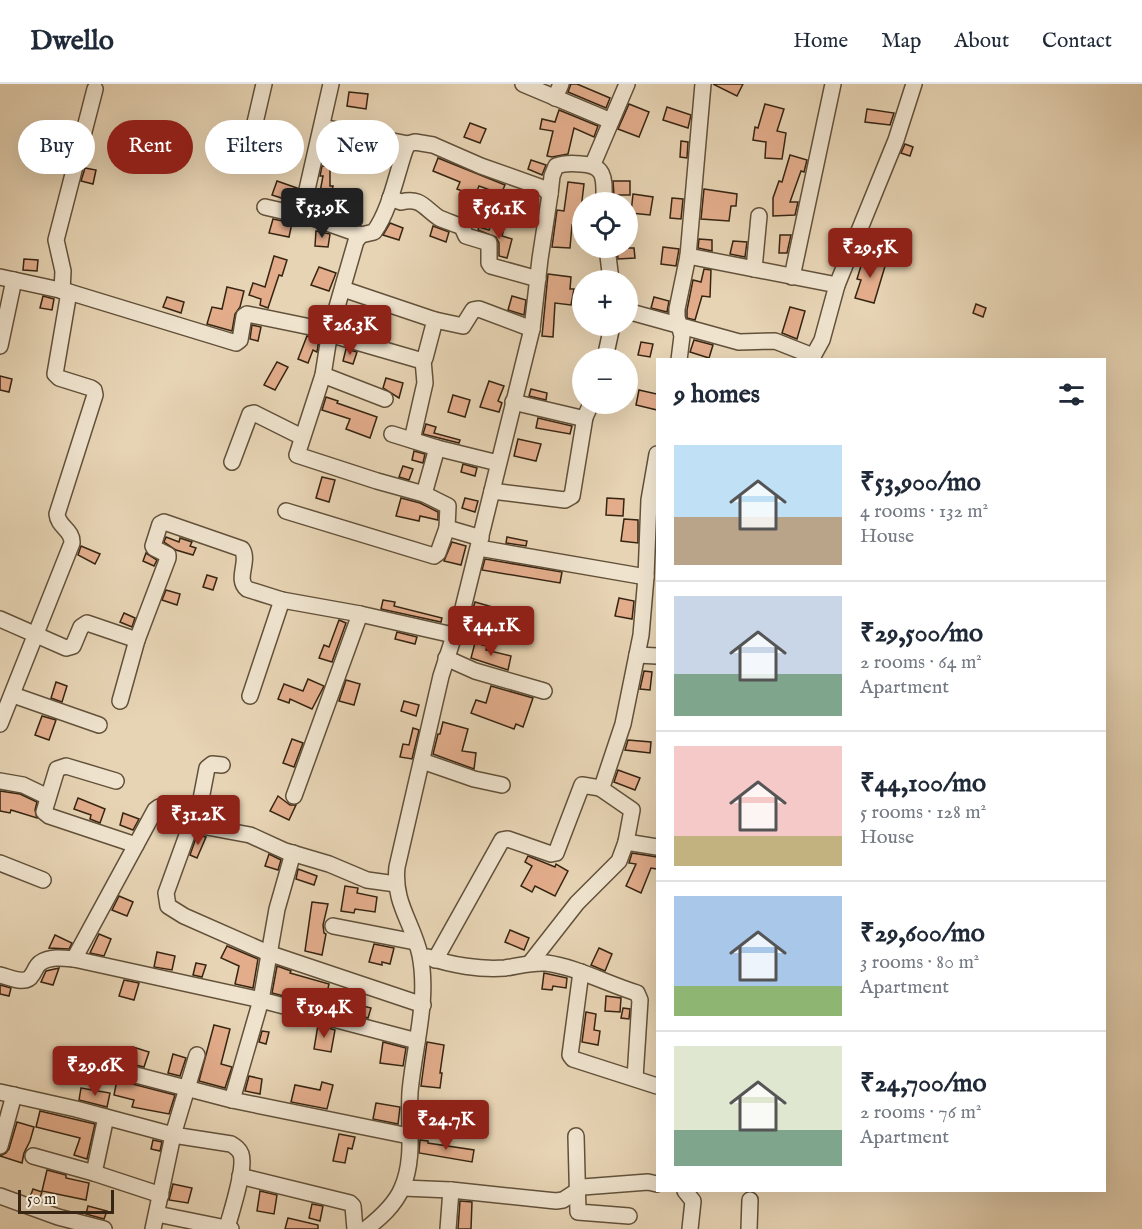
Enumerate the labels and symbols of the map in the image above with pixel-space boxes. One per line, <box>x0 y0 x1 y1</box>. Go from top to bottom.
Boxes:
pin: ₹53.9K <box>273 188 371 239</box>
pin: ₹56.1K <box>450 189 548 240</box>
pin: ₹29.5K <box>821 228 919 279</box>
pin: ₹26.3K <box>301 305 399 356</box>
pin: ₹44.1K <box>442 606 540 657</box>
pin: ₹31.2K <box>149 795 247 846</box>
pin: ₹19.4K <box>275 988 373 1039</box>
pin: ₹29.6K <box>46 1046 144 1097</box>
pin: ₹24.7K <box>397 1100 495 1151</box>
scale bar <box>18 1187 114 1214</box>

